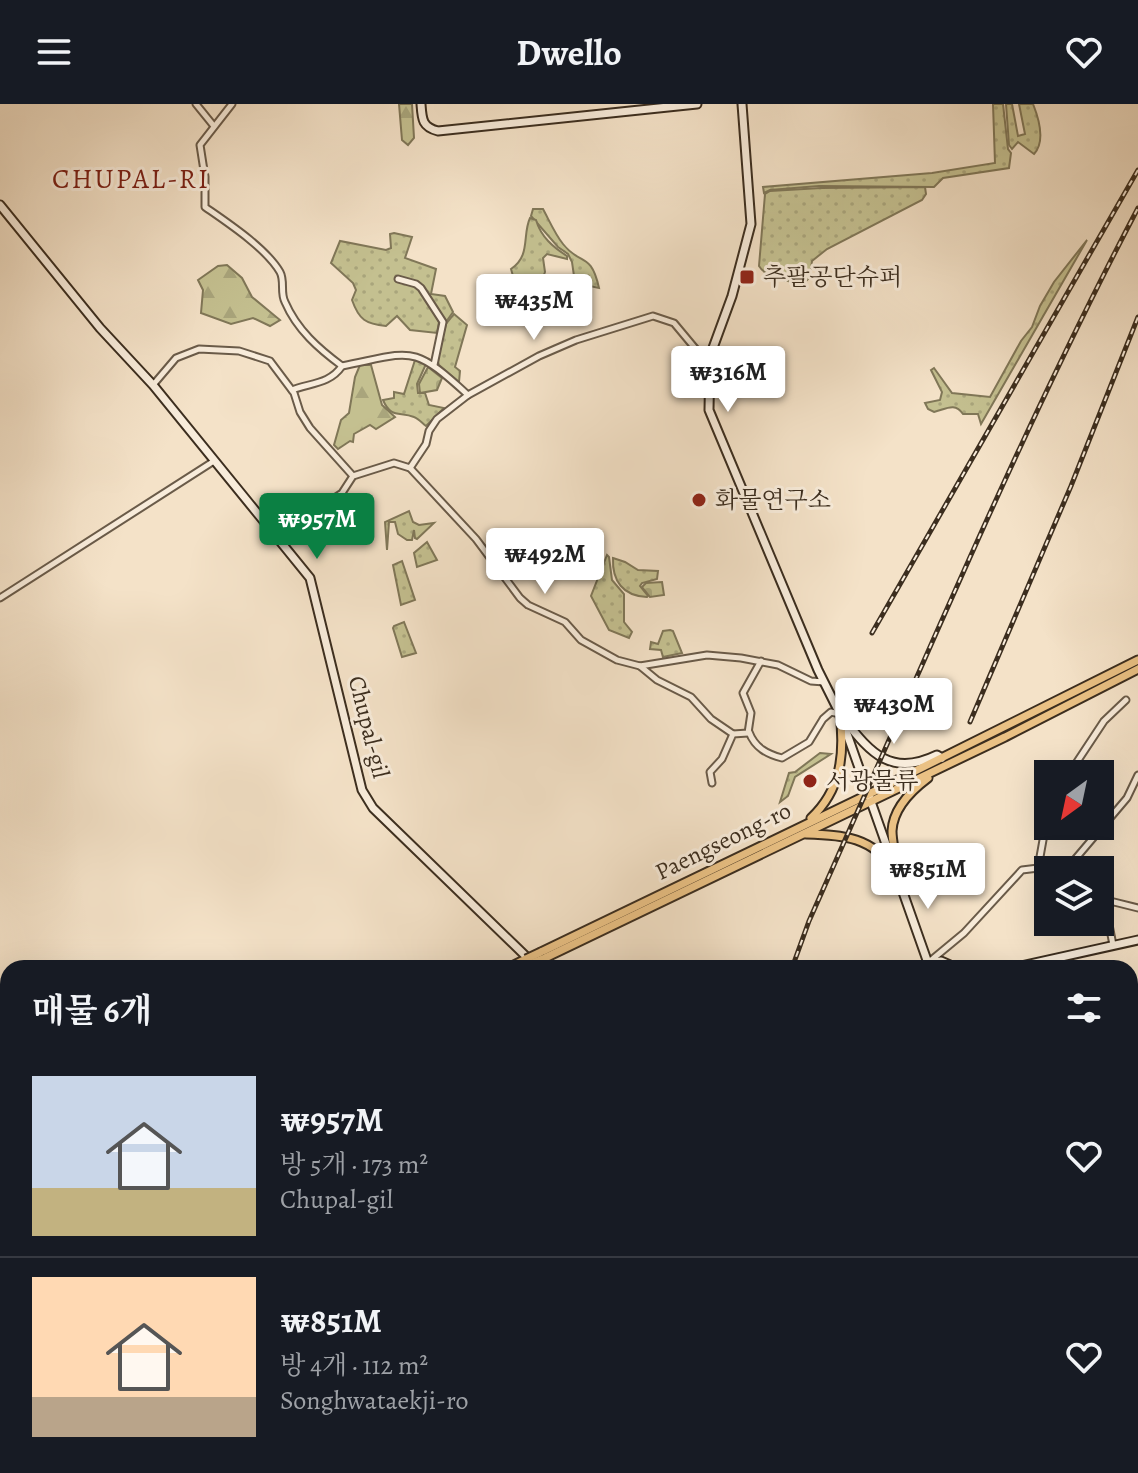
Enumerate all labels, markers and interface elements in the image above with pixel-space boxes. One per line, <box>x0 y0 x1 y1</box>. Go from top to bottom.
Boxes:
text: Dwello <box>516 28 622 77</box>
icon: menu <box>32 30 76 74</box>
icon: heart <box>1062 30 1106 74</box>
district label: CHUPAL-RI <box>52 160 210 198</box>
place label: 추팔공단슈퍼 <box>763 261 902 293</box>
marker: 추팔공단슈퍼 <box>738 268 756 286</box>
pin: ₩435M <box>478 274 590 342</box>
text: ₩435M <box>494 282 574 317</box>
pin: ₩316M <box>672 346 784 414</box>
text: ₩316M <box>689 354 767 389</box>
place label: 화물연구소 <box>715 484 831 516</box>
marker: 화물연구소 <box>690 491 708 509</box>
pin: ₩957M <box>261 493 373 561</box>
text: ₩957M <box>277 501 357 536</box>
pin: ₩492M <box>489 528 601 596</box>
text: ₩492M <box>504 536 586 571</box>
street label: Chupal-gil <box>341 673 397 782</box>
pin: ₩430M <box>838 678 950 746</box>
text: ₩430M <box>853 686 935 721</box>
north arrow <box>1034 760 1114 840</box>
map controls <box>1034 760 1114 936</box>
place label: 서광물류 <box>826 765 919 797</box>
marker: 서광물류 <box>801 772 819 790</box>
street label: Paengseong-ro <box>650 794 796 888</box>
pin: ₩851M <box>872 843 984 911</box>
text: ₩851M <box>889 851 967 886</box>
button: layers <box>1034 856 1114 936</box>
icon: filters <box>1062 986 1106 1030</box>
text: 매물 6개 <box>32 987 152 1034</box>
text: ₩957M <box>280 1096 384 1143</box>
icon: home <box>96 1108 192 1204</box>
icon: heart <box>1062 1134 1106 1178</box>
text: 방 5개 · 173 m² <box>280 1147 428 1182</box>
text: Chupal-gil <box>280 1182 393 1217</box>
text: ₩851M <box>280 1297 382 1344</box>
icon: home <box>96 1309 192 1405</box>
icon: heart <box>1062 1335 1106 1379</box>
text: 방 4개 · 112 m² <box>280 1348 428 1383</box>
text: Songhwataekji-ro <box>280 1383 469 1418</box>

